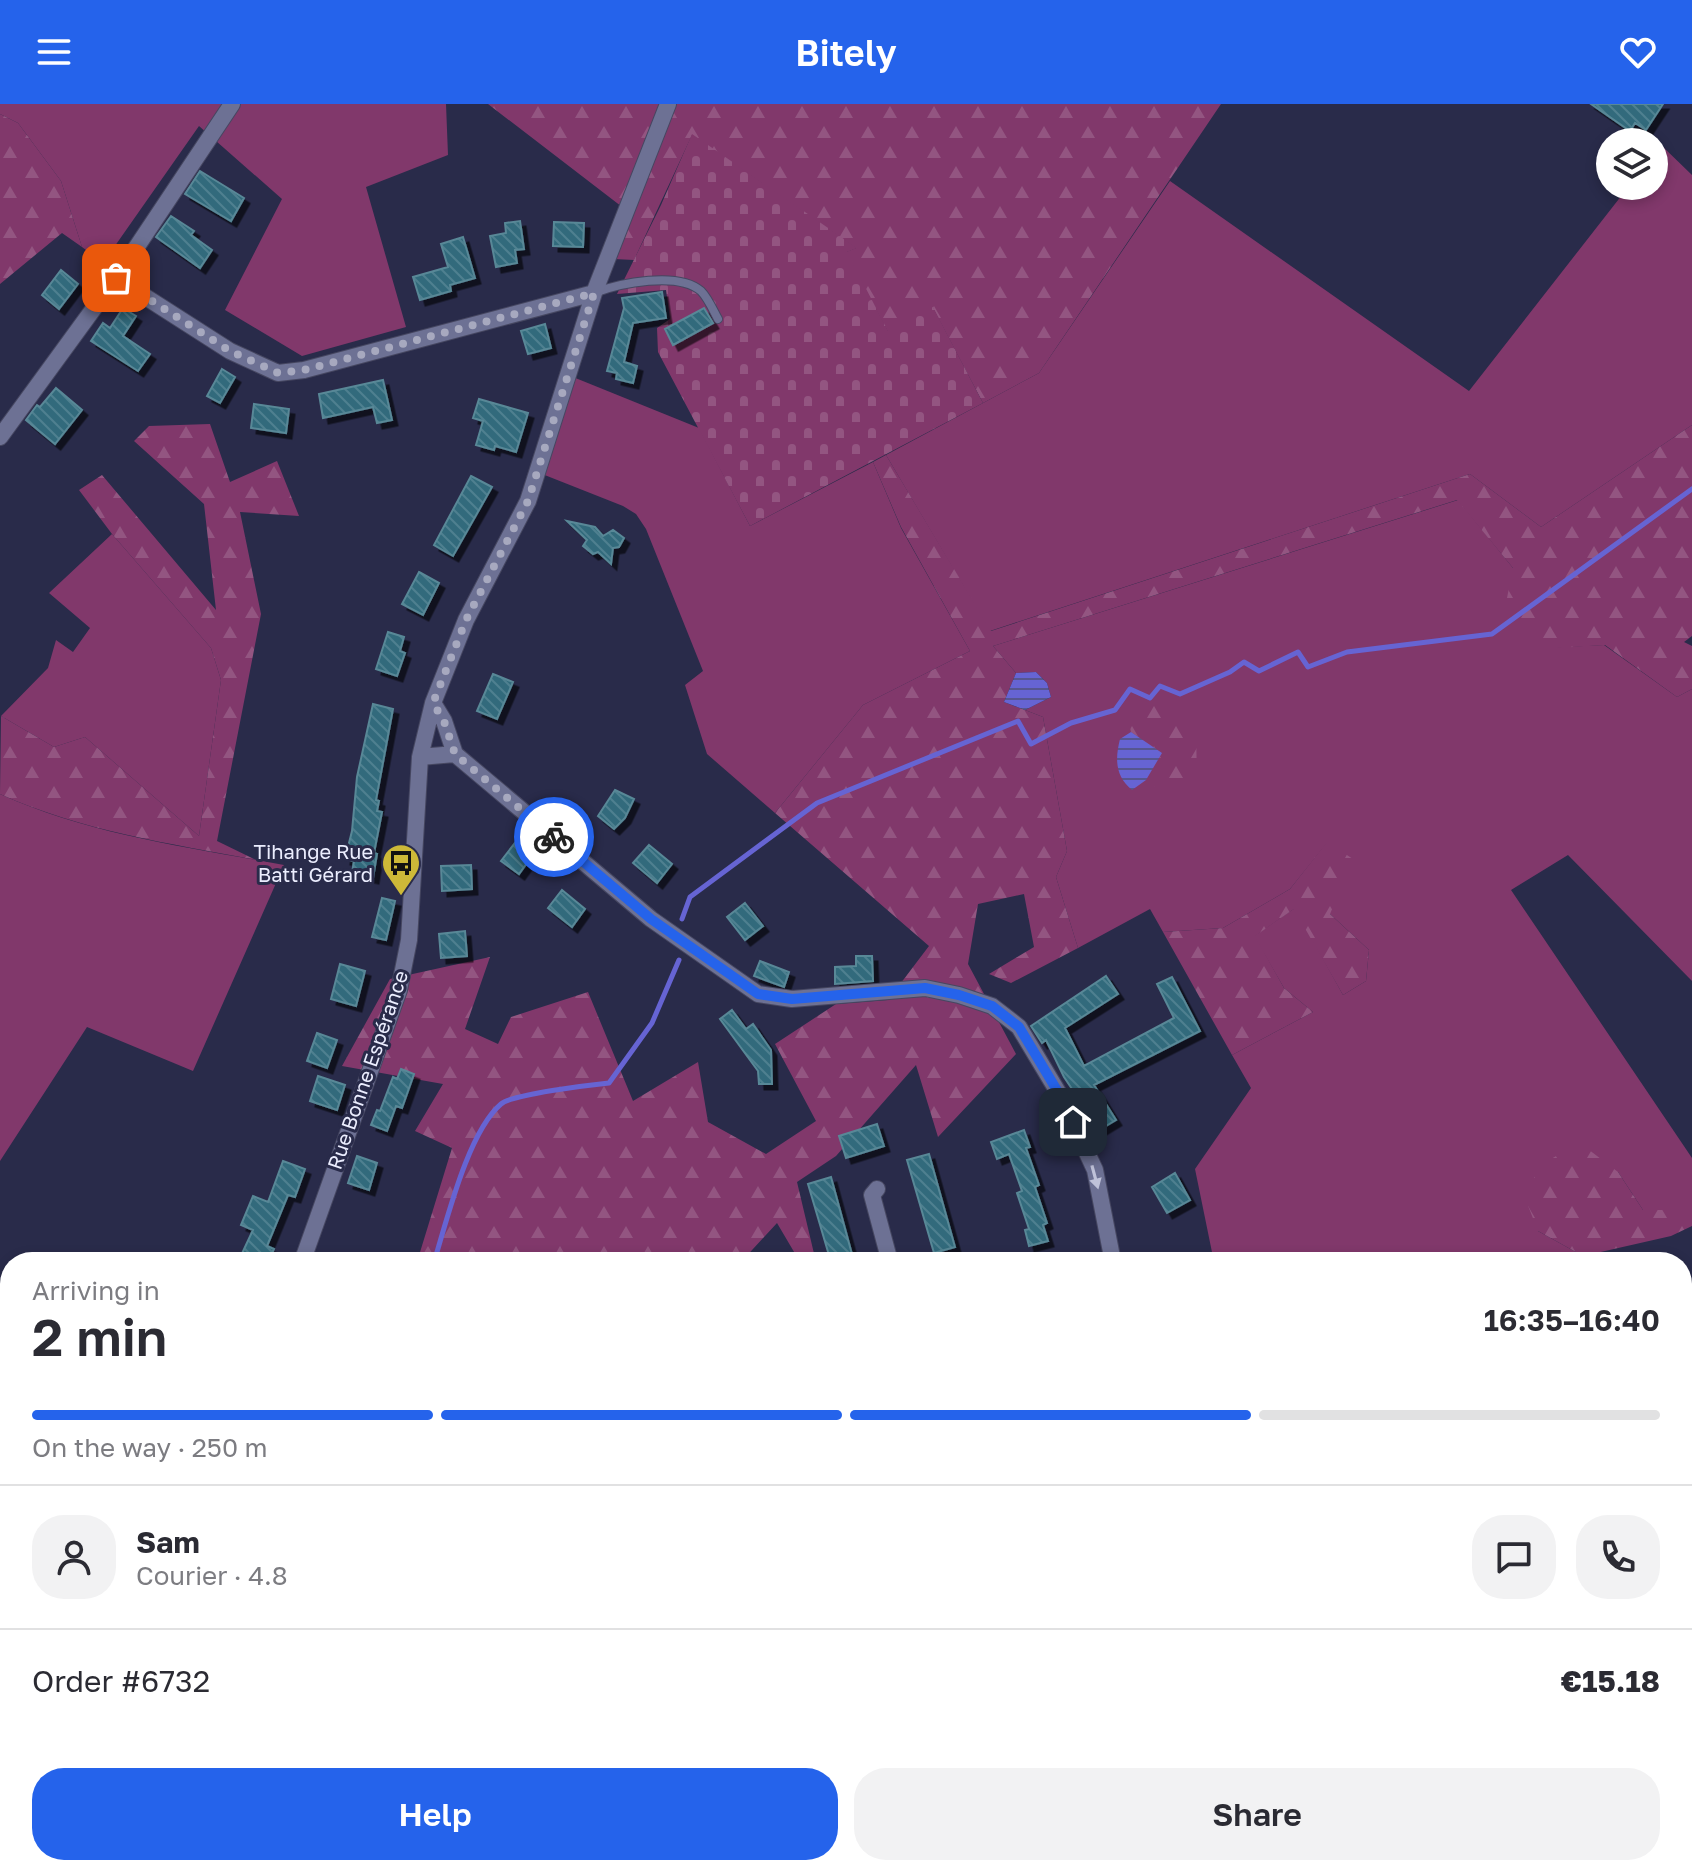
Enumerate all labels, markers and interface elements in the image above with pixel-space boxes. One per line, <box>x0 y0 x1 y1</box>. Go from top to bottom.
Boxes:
icon: menu <box>32 30 76 74</box>
icon: heart <box>1616 30 1660 74</box>
text: Bitely <box>795 31 897 74</box>
map controls <box>1596 128 1668 200</box>
button: layers <box>1596 128 1668 200</box>
pin <box>82 244 150 312</box>
icon: bag <box>94 256 138 300</box>
courier <box>514 797 594 877</box>
icon: bike <box>532 815 576 859</box>
place label: Tihange Rue Batti Gérard <box>254 839 373 886</box>
bus stop icon: Tihange Rue Batti Gérard <box>380 842 422 897</box>
street label: Rue Bonne Espérance <box>322 967 412 1172</box>
pin <box>1039 1088 1107 1156</box>
icon: home <box>1051 1100 1095 1144</box>
one-way arrow <box>1090 1164 1102 1189</box>
text: Arriving in <box>32 1275 160 1306</box>
text: 16:35–16:40 <box>1484 1302 1660 1338</box>
text: 2 min <box>32 1305 167 1367</box>
text: On the way · 250 m <box>32 1432 268 1463</box>
button: person <box>32 1515 116 1599</box>
button: chat <box>1472 1515 1556 1599</box>
button: phone <box>1576 1515 1660 1599</box>
text: Sam <box>136 1524 200 1560</box>
text: Courier · 4.8 <box>136 1560 288 1591</box>
text: Order #6732 <box>32 1663 210 1699</box>
text: €15.18 <box>1561 1663 1660 1699</box>
button: Help <box>32 1768 838 1860</box>
button: Share <box>854 1768 1660 1860</box>

